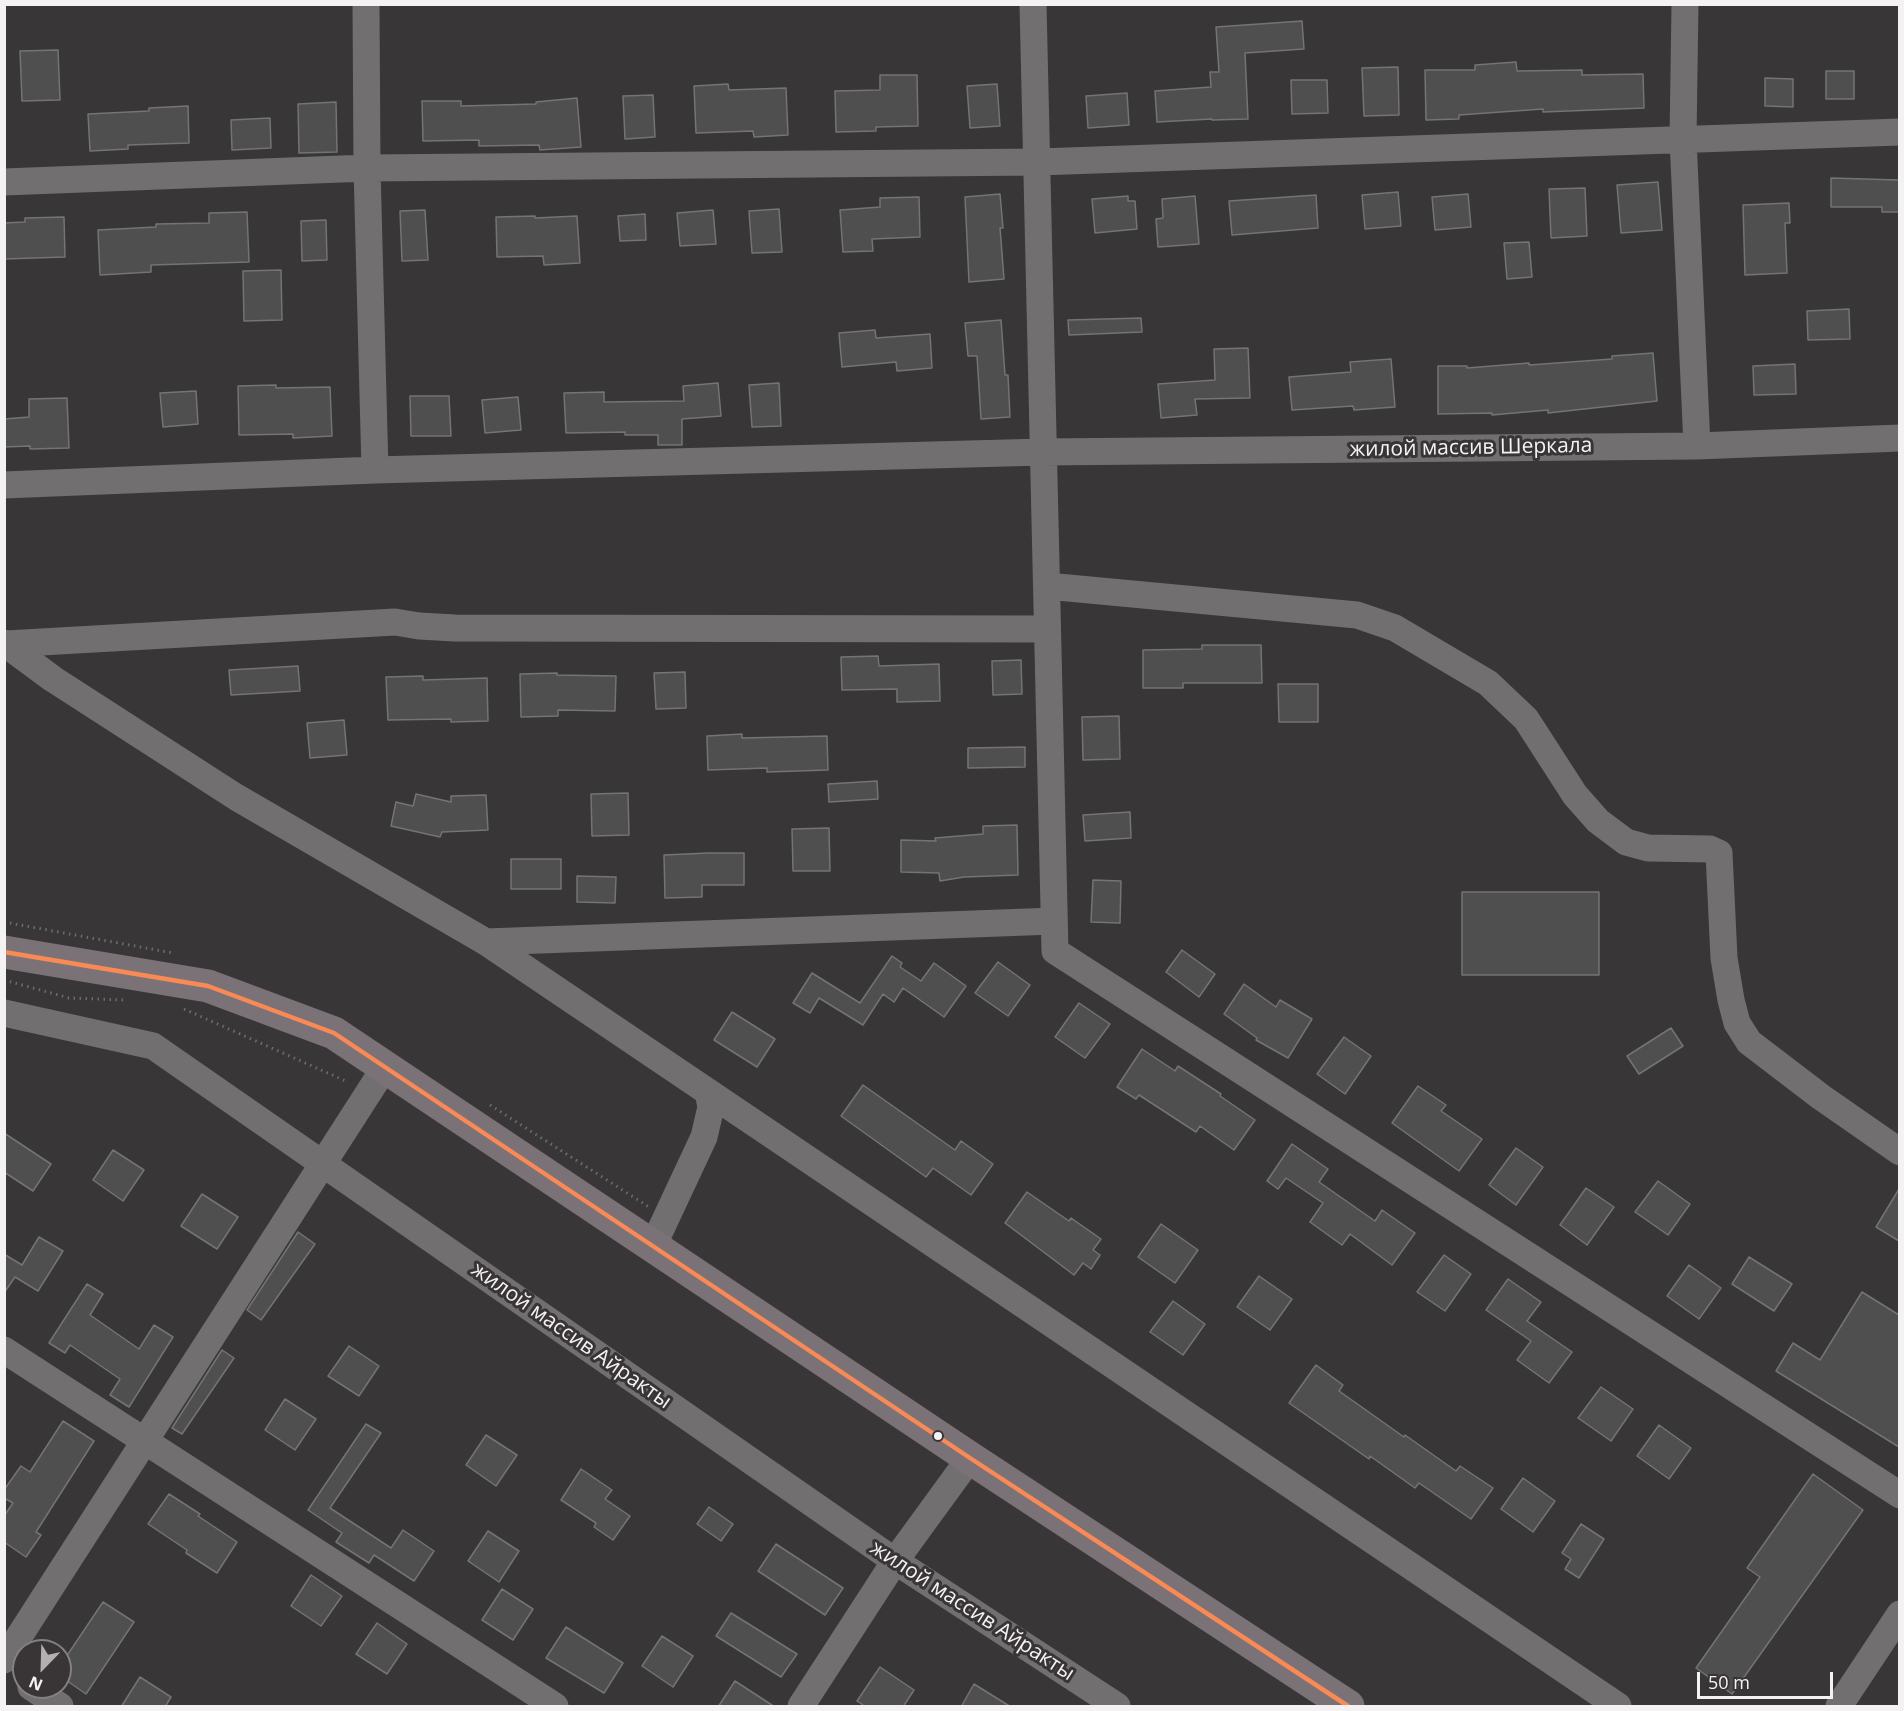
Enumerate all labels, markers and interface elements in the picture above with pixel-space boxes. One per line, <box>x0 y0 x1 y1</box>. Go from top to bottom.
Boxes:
street label: жилой массив Шеркала <box>1349 433 1593 463</box>
street label: жилой массив Айракты <box>466 1257 676 1415</box>
unlabelled marker <box>932 1430 944 1442</box>
street label: жилой массив Айракты <box>865 1536 1079 1686</box>
north arrow <box>12 1639 72 1699</box>
scale bar <box>1700 1660 1836 1698</box>
text: 50 m <box>1708 1670 1750 1694</box>
text: N <box>25 1671 46 1696</box>

